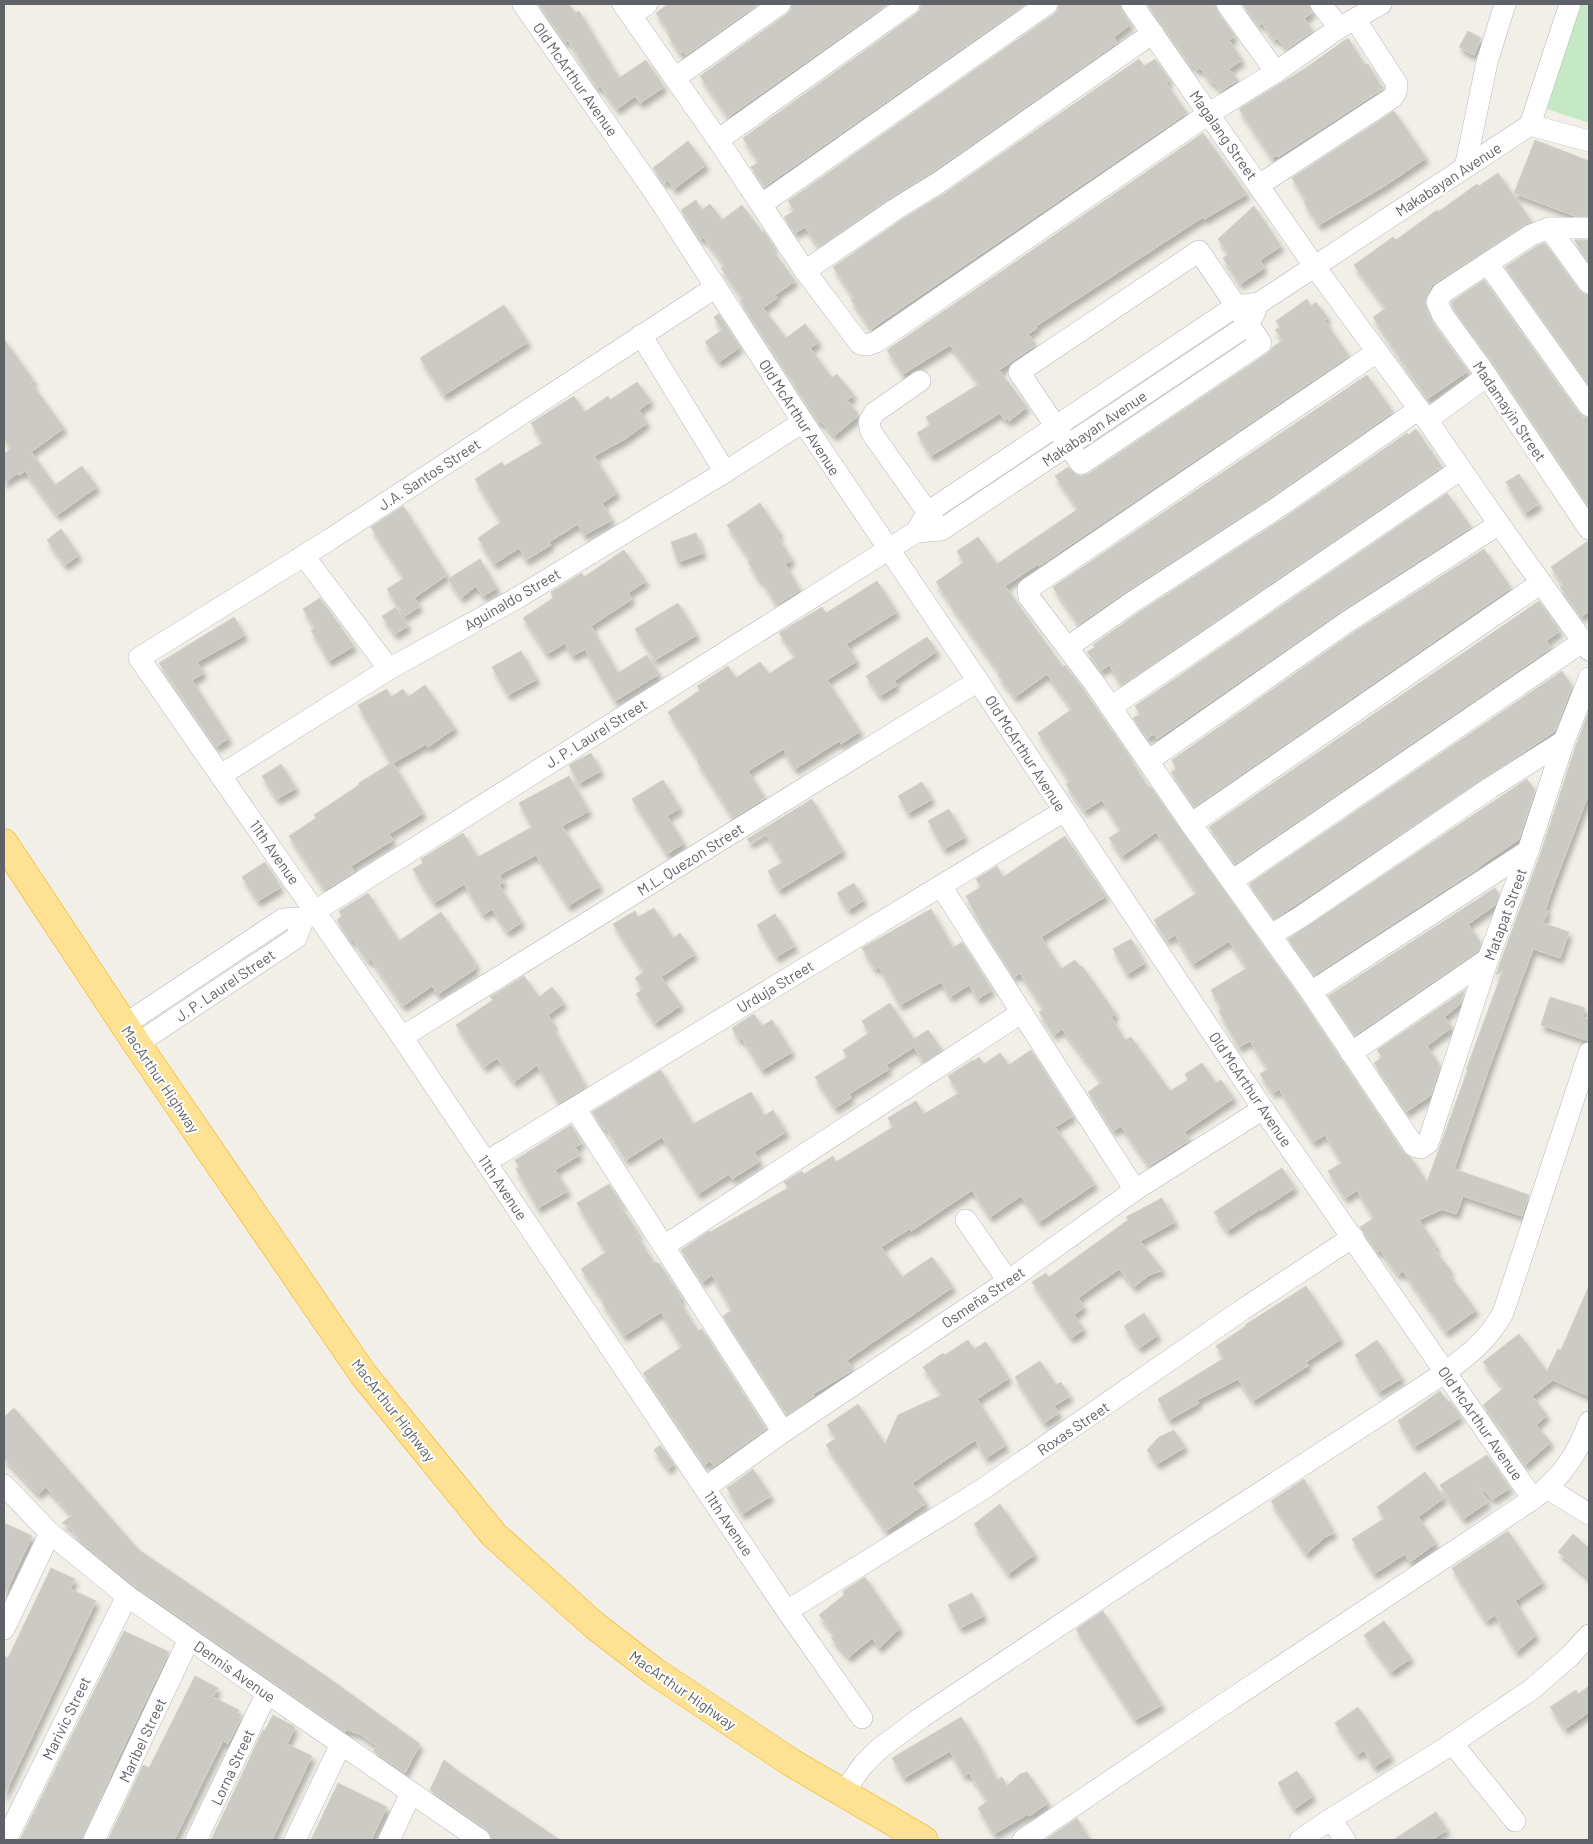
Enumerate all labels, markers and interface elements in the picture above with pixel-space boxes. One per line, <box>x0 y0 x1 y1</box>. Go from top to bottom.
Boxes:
street label: Old McArthur Avenue <box>530 19 622 139</box>
street label: Magalang Street <box>1186 87 1262 183</box>
street label: Makabayan Avenue <box>1392 138 1504 220</box>
street label: Old McArthur Avenue <box>756 355 844 479</box>
street label: Madamayin Street <box>1470 357 1550 465</box>
street label: Makabayan Avenue <box>1038 386 1150 470</box>
street label: J.A. Santos Street <box>375 434 483 514</box>
street label: Aguinaldo Street <box>461 564 563 634</box>
street label: Old McArthur Avenue <box>982 691 1070 815</box>
street label: J. P. Laurel Street <box>542 695 650 771</box>
street label: 11th Avenue <box>246 816 304 888</box>
street label: M.L. Quezon Street <box>633 819 747 899</box>
street label: Matapat Street <box>1480 865 1530 963</box>
street label: J. P. Laurel Street <box>172 945 278 1025</box>
street label: Urduja Street <box>733 956 817 1016</box>
street label: MacArthur Highway <box>118 1022 204 1136</box>
street label: Old McArthur Avenue <box>1206 1028 1296 1150</box>
street label: 11th Avenue <box>475 1151 531 1223</box>
street label: Osmeña Street <box>938 1263 1028 1331</box>
street label: MacArthur Highway <box>348 1355 440 1465</box>
street label: Old McArthur Avenue <box>1435 1363 1527 1483</box>
street label: Roxas Street <box>1034 1397 1112 1459</box>
street label: 11th Avenue <box>701 1487 757 1559</box>
street label: Dennis Avenue <box>191 1636 279 1706</box>
street label: MacArthur Highway <box>626 1647 740 1733</box>
street label: Marivic Street <box>38 1673 94 1763</box>
street label: Maribel Street <box>115 1695 169 1785</box>
street label: Lorna Street <box>207 1726 257 1808</box>

